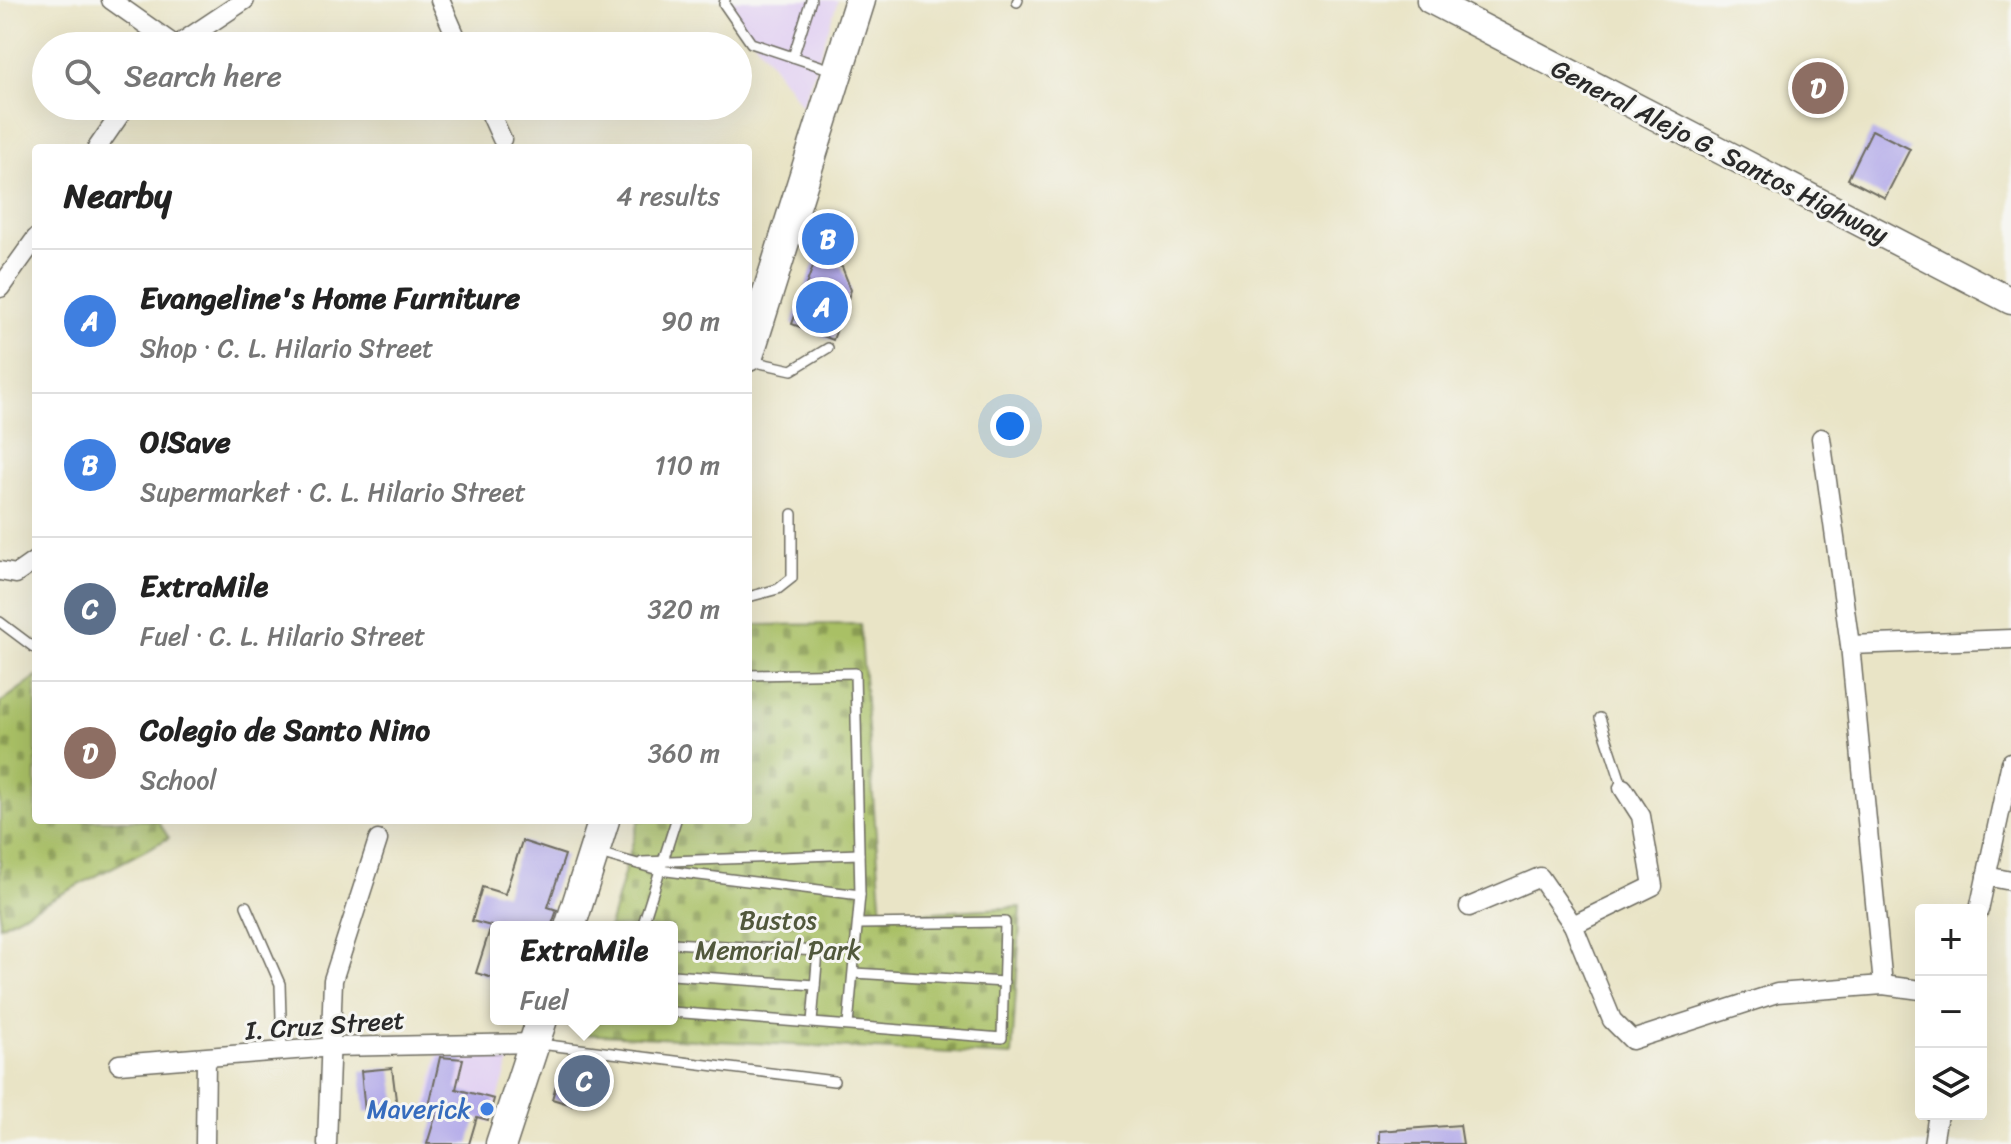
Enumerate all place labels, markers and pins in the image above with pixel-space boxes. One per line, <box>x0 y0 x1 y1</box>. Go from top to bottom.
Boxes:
pin: D <box>1792 58 1844 118</box>
pin: B <box>802 209 854 269</box>
pin: A <box>796 277 848 337</box>
pin: C <box>558 1051 610 1111</box>
place label: Maverick <box>367 1086 471 1132</box>
marker: Maverick <box>478 1100 496 1118</box>

